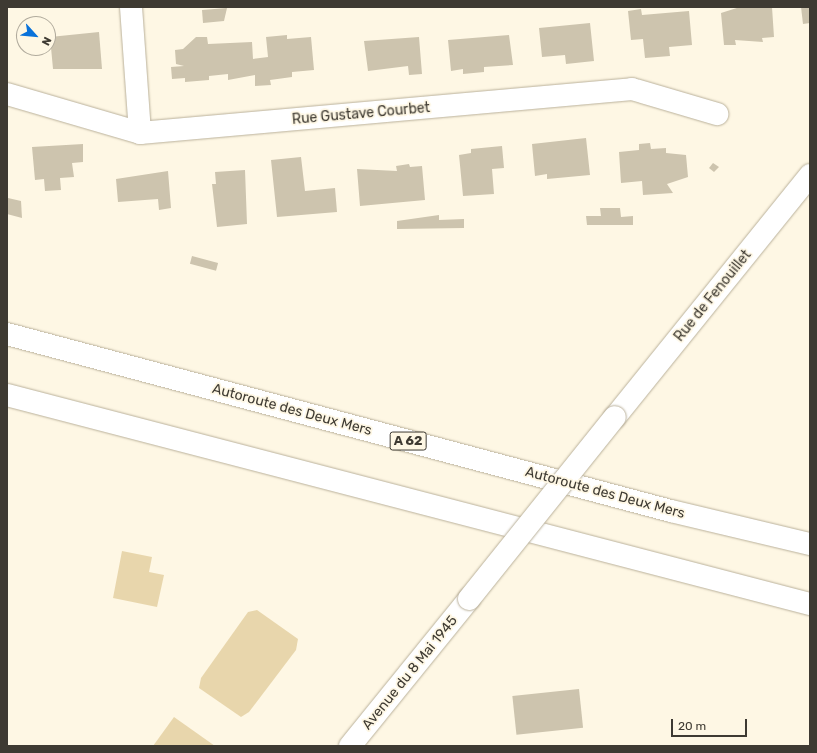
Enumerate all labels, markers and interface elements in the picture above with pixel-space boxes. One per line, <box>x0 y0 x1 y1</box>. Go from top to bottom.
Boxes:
north arrow <box>16 16 56 56</box>
text: N <box>39 35 54 48</box>
street label: Rue Gustave Courbet <box>291 100 431 128</box>
street label: Rue de Fenouillet <box>671 247 755 345</box>
street label: Autoroute des Deux Mers <box>210 381 374 439</box>
road number: A 62 <box>389 430 427 452</box>
street label: Autoroute des Deux Mers <box>523 464 687 522</box>
street label: Avenue du 8 Mai 1945 <box>359 613 461 733</box>
scale bar <box>673 711 749 737</box>
text: 20 m <box>678 719 706 733</box>

